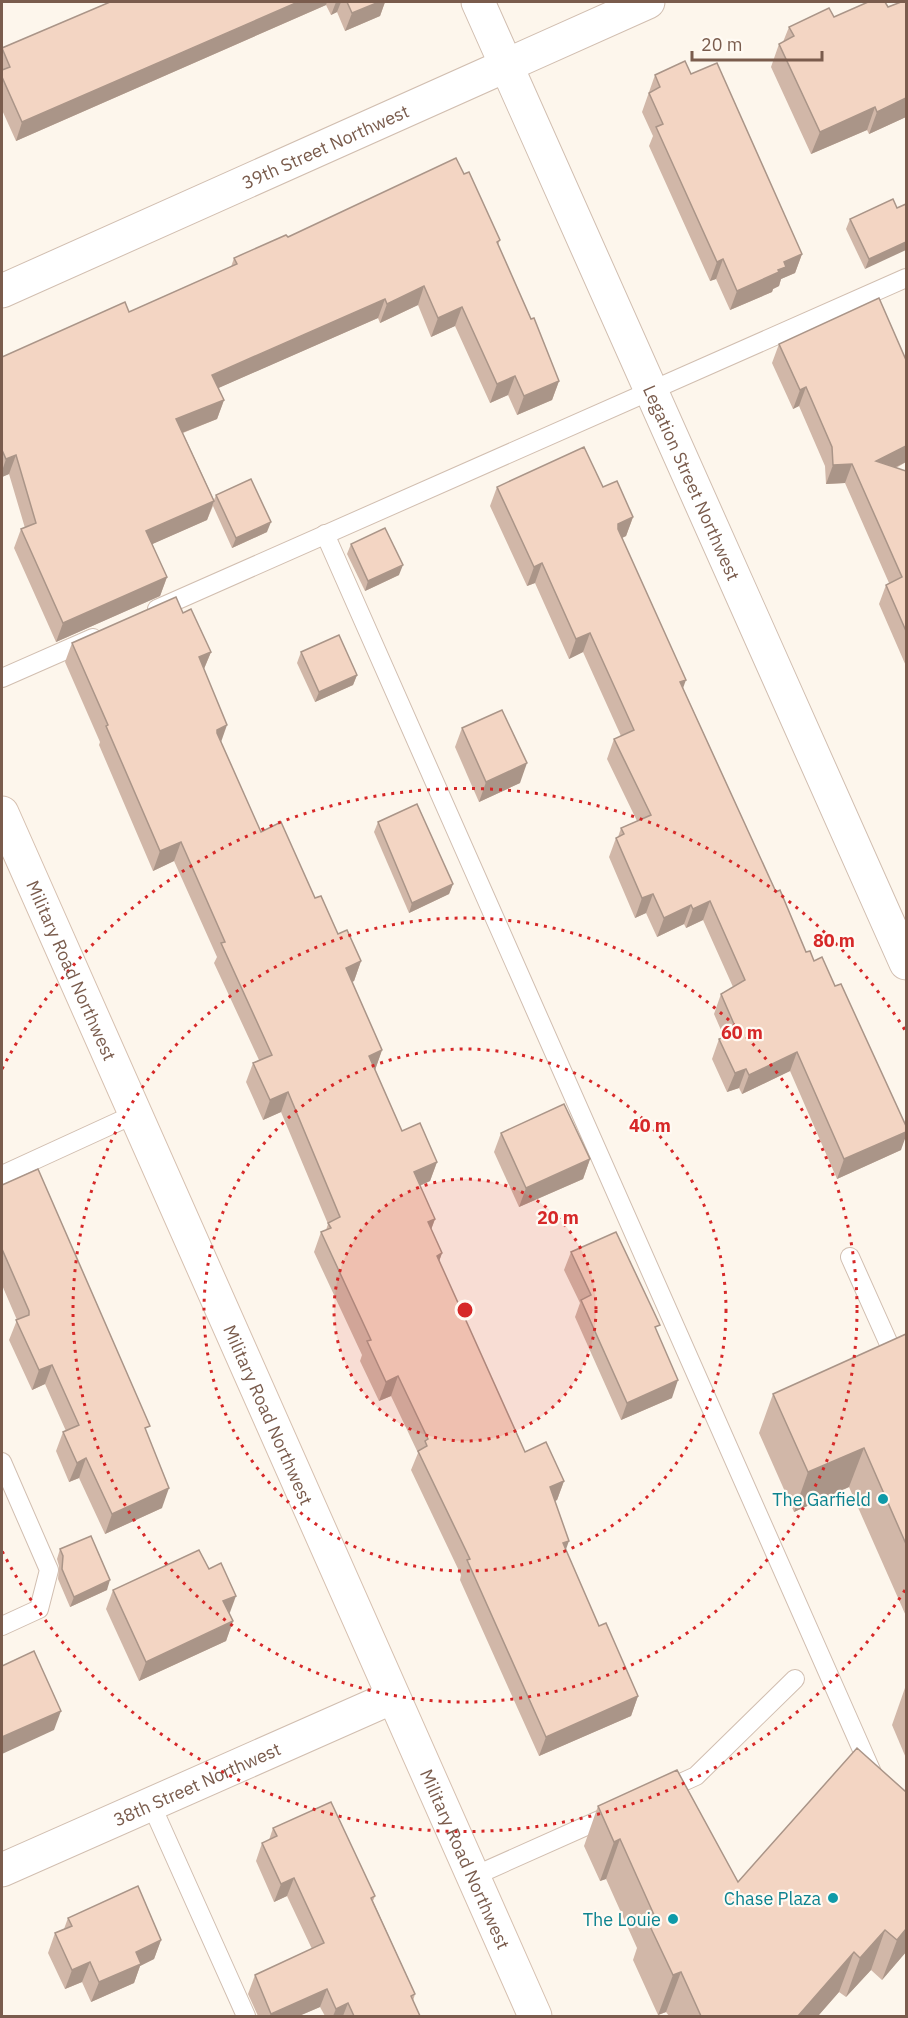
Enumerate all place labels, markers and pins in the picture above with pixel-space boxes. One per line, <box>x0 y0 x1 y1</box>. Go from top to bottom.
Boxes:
centre of rings <box>455 1300 475 1320</box>
place label: The Garfield <box>772 1488 871 1511</box>
marker: The Garfield <box>876 1492 890 1506</box>
place label: Chase Plaza <box>724 1887 821 1910</box>
marker: Chase Plaza <box>826 1891 840 1905</box>
place label: The Louie <box>583 1908 661 1931</box>
marker: The Louie <box>666 1912 680 1926</box>

